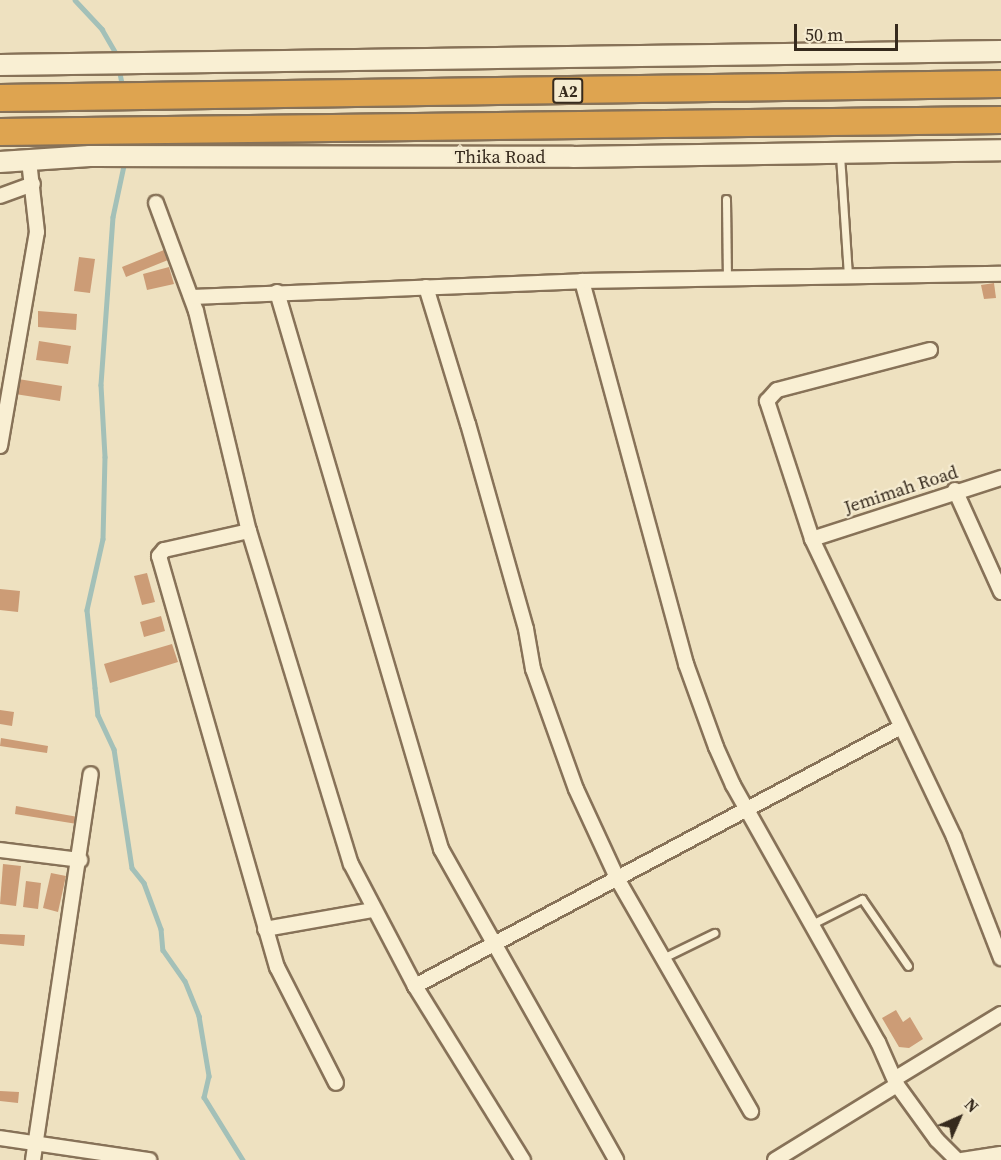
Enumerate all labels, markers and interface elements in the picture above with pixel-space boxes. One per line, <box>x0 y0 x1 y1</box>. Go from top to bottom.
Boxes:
scale bar <box>797 12 900 50</box>
text: 50 m <box>805 22 843 47</box>
road number: A2 <box>552 78 584 104</box>
street label: Thika Road <box>454 146 546 168</box>
street label: Jemimah Road <box>841 461 961 519</box>
north arrow <box>929 1088 989 1148</box>
text: N <box>960 1093 984 1117</box>

